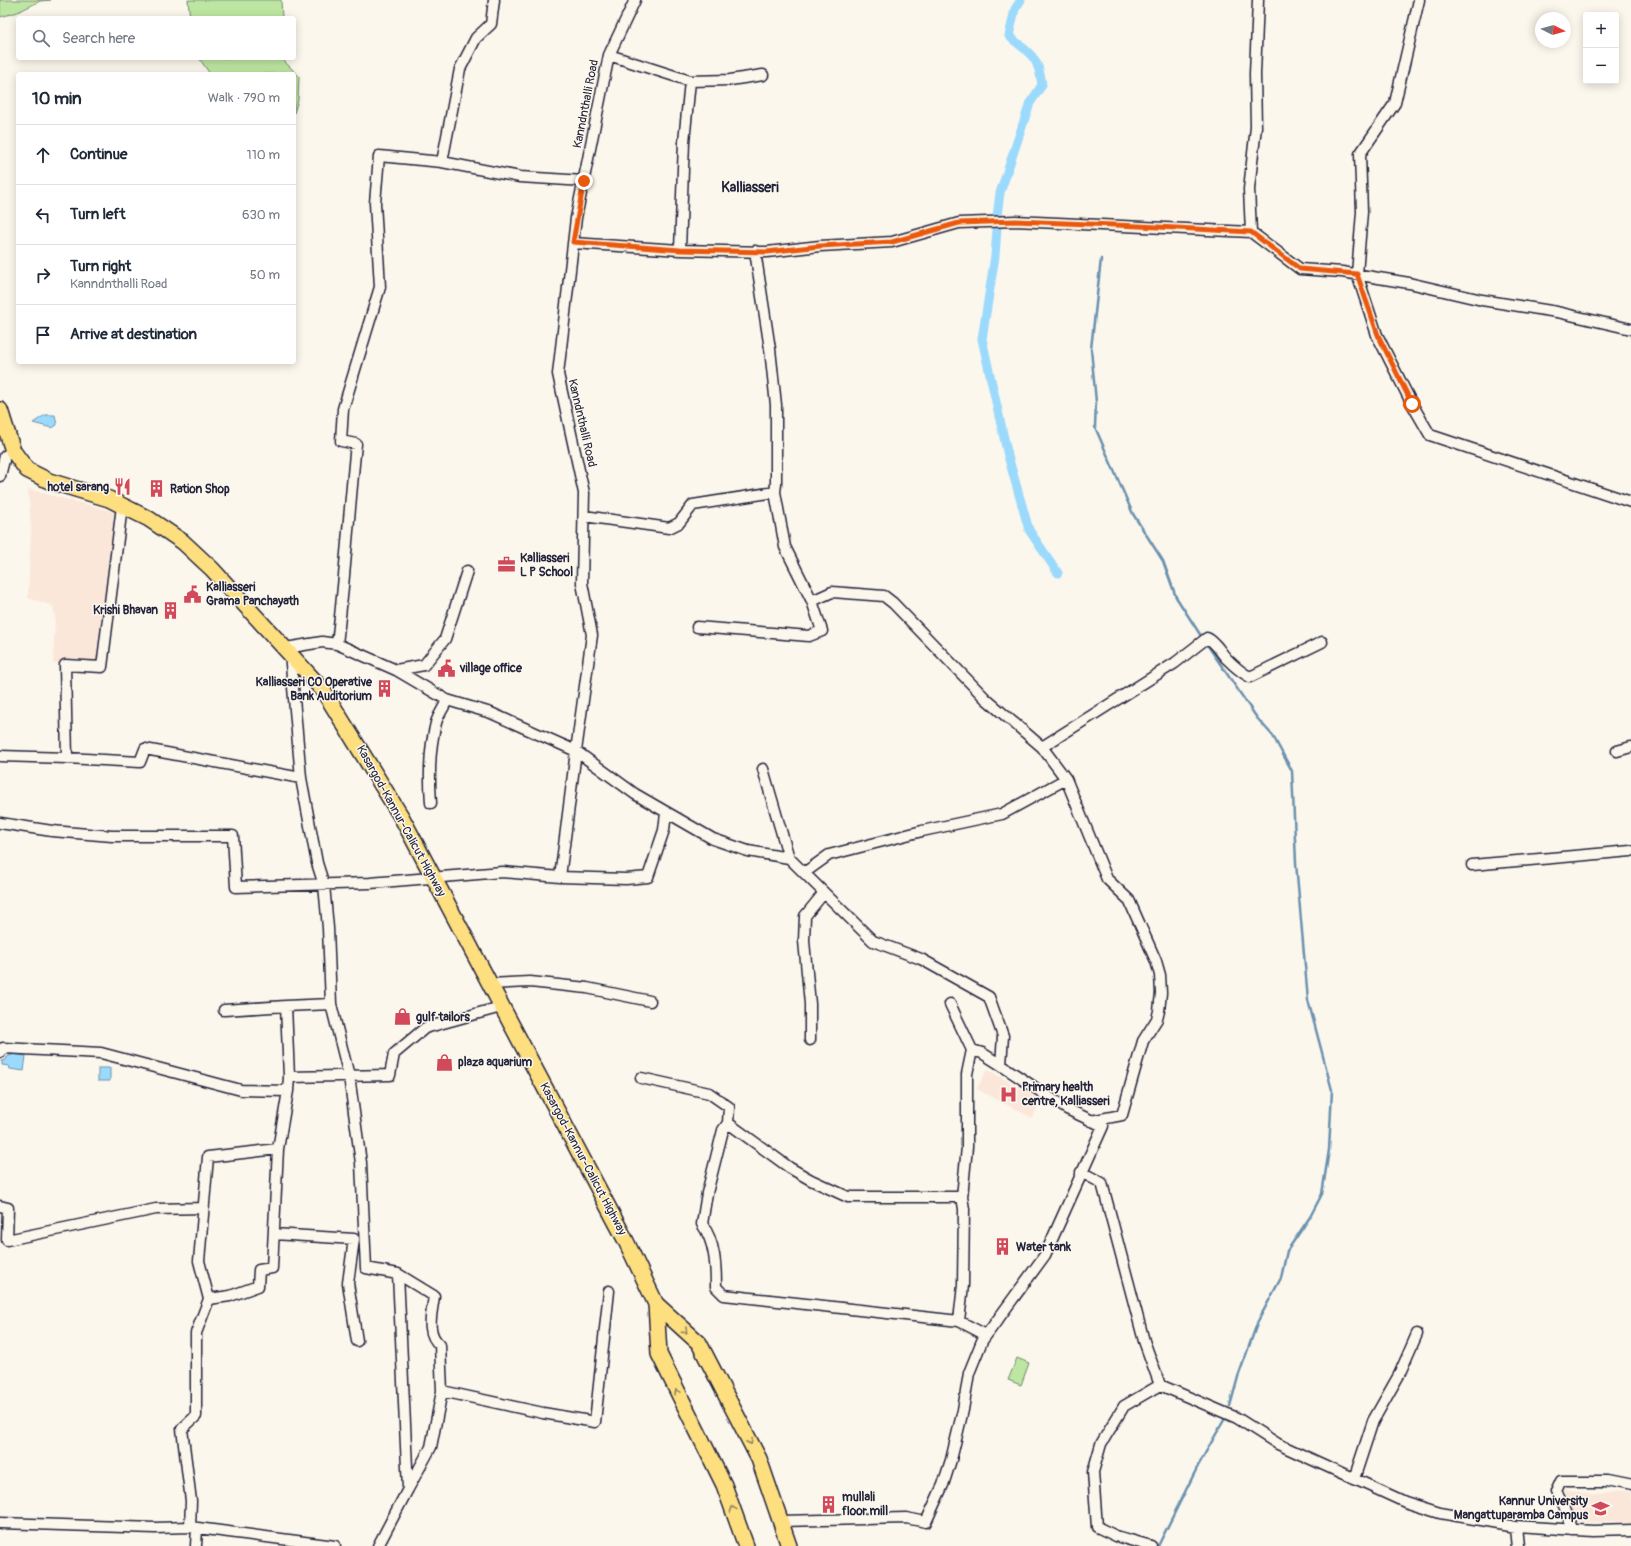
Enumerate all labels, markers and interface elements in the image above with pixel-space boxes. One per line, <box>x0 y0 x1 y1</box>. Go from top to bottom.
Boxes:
north arrow <box>1535 12 1571 48</box>
map controls <box>1583 12 1619 84</box>
button: + <box>1583 12 1619 48</box>
search box <box>16 16 296 60</box>
icon: search <box>30 27 52 49</box>
text: Search here <box>62 29 135 48</box>
button: − <box>1583 48 1619 84</box>
street label: Kanndnthalli Road <box>570 58 602 150</box>
text: 10 min <box>32 88 82 109</box>
text: Walk · 790 m <box>208 90 280 106</box>
icon: ahead <box>32 144 54 166</box>
text: Continue <box>70 145 128 164</box>
text: 110 m <box>247 147 280 163</box>
route end <box>575 172 593 190</box>
district label: Kalliasseri <box>721 179 779 196</box>
icon: left <box>32 204 54 226</box>
text: Turn left <box>70 205 126 224</box>
text: 630 m <box>242 207 280 223</box>
text: Turn right <box>70 257 131 276</box>
icon: right <box>32 264 54 286</box>
text: 50 m <box>250 267 280 283</box>
text: Kanndnthalli Road <box>70 276 167 292</box>
icon: arrive <box>32 324 54 346</box>
text: Arrive at destination <box>70 325 197 344</box>
street label: Kanndnthalli Road <box>565 377 599 469</box>
route start <box>1403 395 1421 413</box>
restaurant icon: hotel sarang <box>112 477 132 497</box>
building icon: Ration Shop <box>147 479 167 499</box>
place label: hotel sarang <box>47 480 109 495</box>
place label: Ration Shop <box>170 482 230 497</box>
place label: Kalliasseri L P School <box>520 551 573 580</box>
office icon: Kalliasseri L P School <box>497 555 517 575</box>
place label: Kalliasseri Grama Panchayath <box>206 580 299 609</box>
public building icon: Kalliasseri Grama Panchayath <box>183 584 203 604</box>
building icon: Krishi Bhavan <box>161 600 181 620</box>
place label: Krishi Bhavan <box>93 603 158 618</box>
public building icon: village office <box>437 658 457 678</box>
place label: village office <box>459 661 523 676</box>
place label: Kalliasseri CO Operative Bank Auditorium <box>256 675 373 704</box>
building icon: Kalliasseri CO Operative Bank Auditorium <box>375 679 395 699</box>
street label: Kasargod-Kannur-Calicut Highway <box>353 743 449 899</box>
shop icon: gulf tailors <box>393 1007 413 1027</box>
place label: gulf tailors <box>416 1010 471 1025</box>
shop icon: plaza aquarium <box>435 1052 455 1072</box>
place label: plaza aquarium <box>458 1055 532 1070</box>
street label: Kasargod-Kannur-Calicut Highway <box>536 1080 630 1238</box>
place label: Primary health centre, Kalliasseri <box>1021 1080 1110 1109</box>
hospital icon: Primary health centre, Kalliasseri <box>999 1084 1019 1104</box>
building icon: Water tank <box>993 1237 1013 1257</box>
place label: Water tank <box>1016 1240 1072 1255</box>
one-way arrow <box>680 1326 688 1333</box>
one-way arrow <box>674 1389 682 1396</box>
one-way arrow <box>745 1438 753 1445</box>
place label: mullali floor mill <box>842 1490 888 1519</box>
building icon: mullali floor mill <box>819 1494 839 1514</box>
place label: Kannur University Mangattuparamba Campus <box>1454 1494 1589 1523</box>
school or university icon: Kannur University Mangattuparamba Campus <box>1591 1498 1611 1518</box>
one-way arrow <box>729 1506 738 1513</box>

